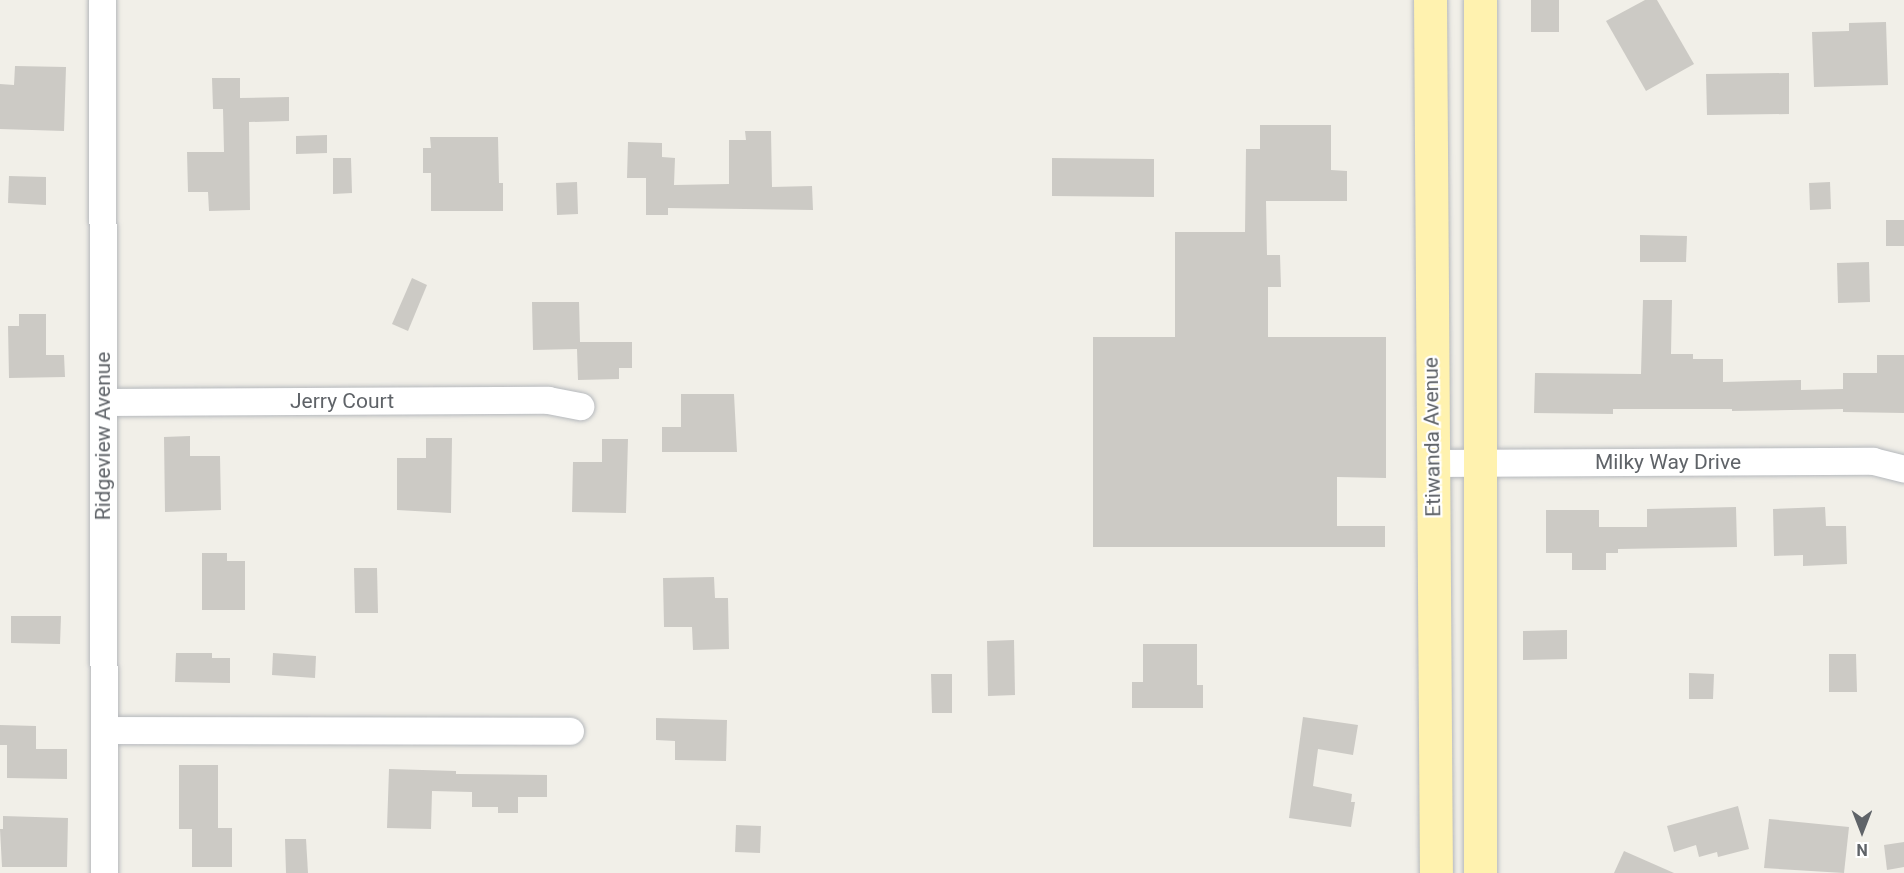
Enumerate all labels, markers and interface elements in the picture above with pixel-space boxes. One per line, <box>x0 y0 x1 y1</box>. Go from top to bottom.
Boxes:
street label: Ridgeview Avenue <box>90 352 116 520</box>
street label: Etiwanda Avenue <box>1418 357 1446 517</box>
street label: Jerry Court <box>290 388 394 414</box>
street label: Milky Way Drive <box>1595 449 1741 475</box>
north arrow <box>1832 801 1892 861</box>
text: N <box>1856 840 1868 859</box>

